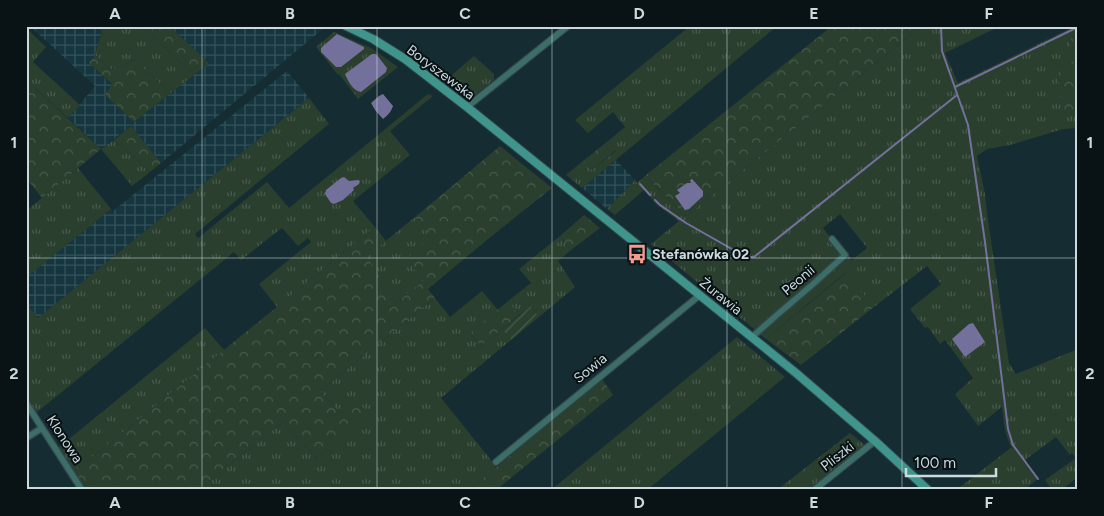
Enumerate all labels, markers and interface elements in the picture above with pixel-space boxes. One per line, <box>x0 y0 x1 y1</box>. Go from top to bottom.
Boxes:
text: A <box>109 4 121 23</box>
text: B <box>285 4 295 23</box>
text: C <box>459 4 471 23</box>
text: D <box>633 4 645 23</box>
text: E <box>809 4 819 23</box>
text: F <box>985 4 994 23</box>
street label: Boryszewska <box>403 41 478 104</box>
text: 1 <box>11 133 17 152</box>
text: 1 <box>1087 133 1093 152</box>
bus stop icon: Stefanówka 02 <box>626 243 648 265</box>
place label: Stefanówka 02 <box>652 246 749 263</box>
street label: Peonii <box>778 262 818 299</box>
street label: Żurawia <box>696 274 745 319</box>
street label: Sowia <box>570 350 610 387</box>
text: 2 <box>9 364 19 383</box>
text: 2 <box>1085 364 1095 383</box>
street label: Klonowa <box>43 412 86 466</box>
street label: Pliszki <box>817 438 857 475</box>
scale bar <box>906 446 996 478</box>
text: 100 m <box>914 454 956 472</box>
text: A <box>109 493 121 512</box>
text: B <box>285 493 295 512</box>
text: C <box>459 493 471 512</box>
text: D <box>633 493 645 512</box>
text: E <box>809 493 819 512</box>
text: F <box>985 493 994 512</box>

